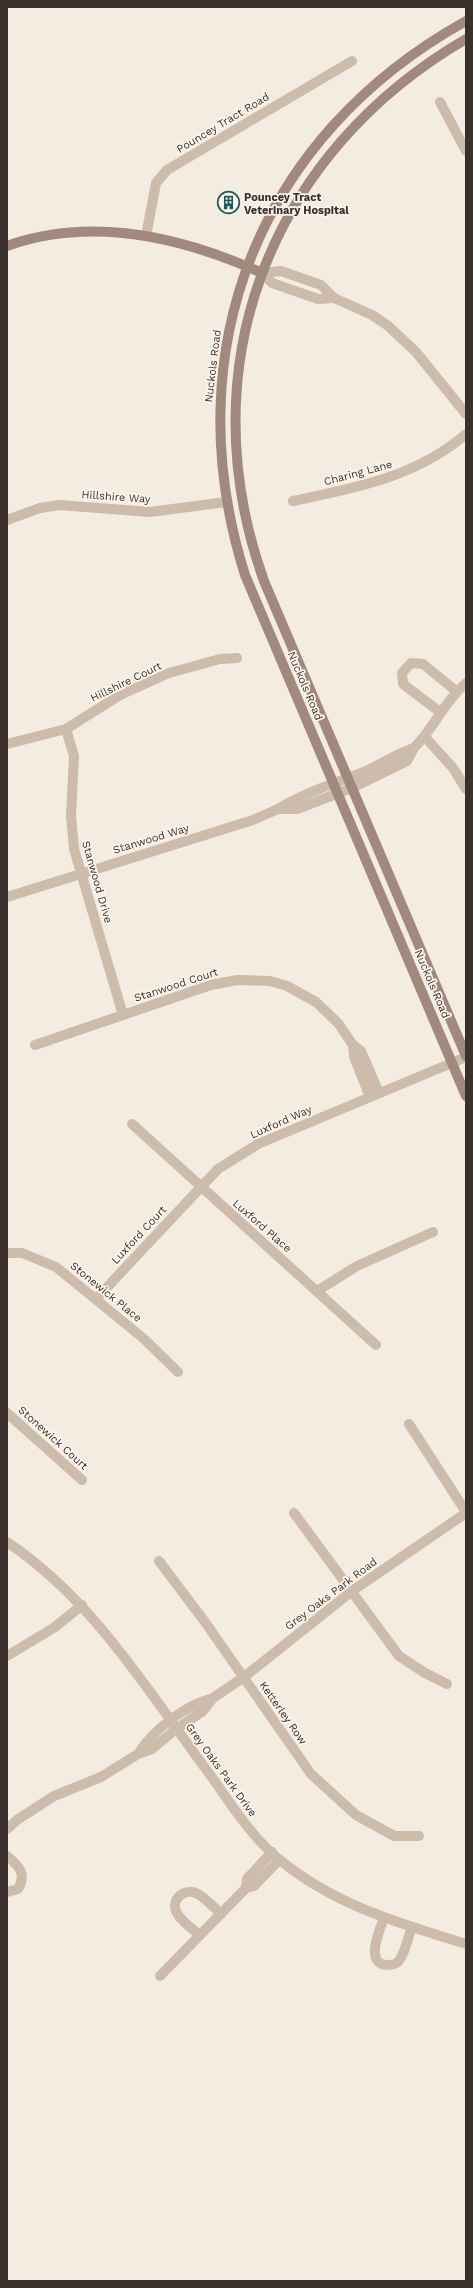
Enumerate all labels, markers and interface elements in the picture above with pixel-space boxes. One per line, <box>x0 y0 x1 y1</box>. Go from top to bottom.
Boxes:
street label: Pouncey Tract Road <box>174 90 272 156</box>
building icon: Pouncey Tract Veterinary Hospital <box>215 190 241 216</box>
place label: Pouncey Tract Veterinary Hospital <box>244 191 349 217</box>
street label: Nuckols Road <box>202 329 224 403</box>
street label: Charing Lane <box>322 458 394 488</box>
street label: Hillshire Way <box>81 488 151 506</box>
street label: Nuckols Road <box>285 650 325 722</box>
street label: Hillshire Court <box>88 659 164 705</box>
street label: Stanwood Way <box>111 821 191 857</box>
street label: Stanwood Drive <box>79 839 115 925</box>
street label: Nuckols Road <box>412 948 452 1020</box>
street label: Stanwood Court <box>133 965 220 1005</box>
street label: Luxford Way <box>248 1102 314 1141</box>
street label: Luxford Place <box>230 1197 294 1255</box>
street label: Luxford Court <box>109 1203 169 1267</box>
street label: Stonewick Place <box>68 1259 144 1325</box>
street label: Stonewick Court <box>16 1403 91 1473</box>
street label: Grey Oaks Park Road <box>283 1555 379 1633</box>
street label: Ketterley Row <box>257 1679 309 1747</box>
street label: Grey Oaks Park Drive <box>183 1721 259 1819</box>

